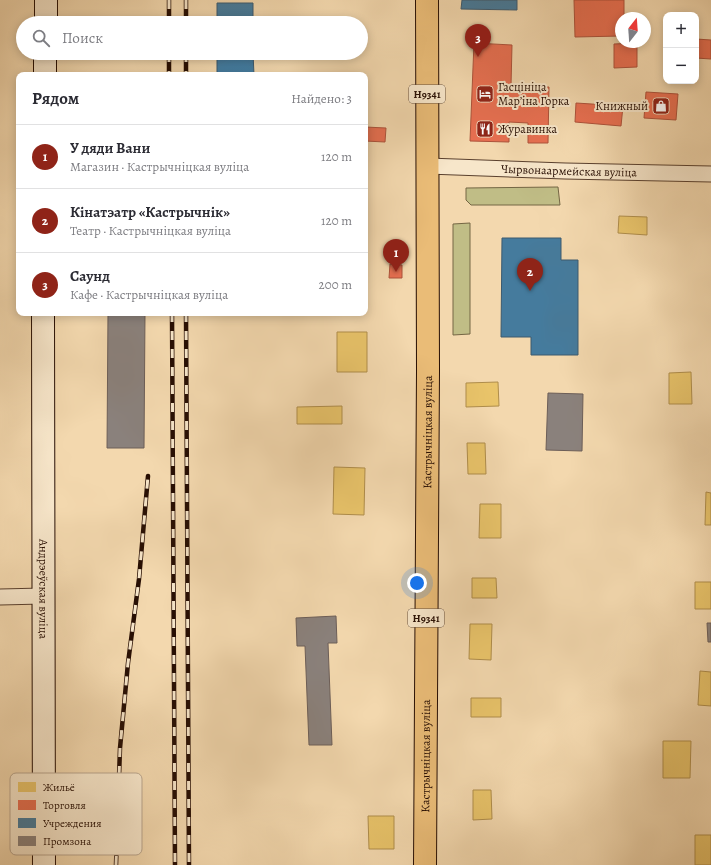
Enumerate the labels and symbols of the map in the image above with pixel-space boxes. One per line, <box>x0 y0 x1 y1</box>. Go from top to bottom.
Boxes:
north arrow <box>615 12 651 48</box>
pin: 3 <box>465 24 491 57</box>
place label: Гасцініца Марʼіна Горка <box>498 79 570 109</box>
hotel icon: Гасцініца Марʼіна Горка <box>475 84 495 104</box>
road number: Н9341 <box>409 85 445 103</box>
shop icon: Книжный <box>651 96 671 116</box>
place label: Книжный <box>595 98 648 114</box>
restaurant icon: Журавинка <box>475 119 495 139</box>
place label: Журавинка <box>498 121 558 137</box>
street label: Чырвонаармейская вуліца <box>501 161 637 180</box>
pin: 1 <box>383 239 409 272</box>
pin: 2 <box>517 258 543 291</box>
street label: Кастрычніцкая вуліца <box>419 375 436 489</box>
street label: Андрэеўская вуліца <box>35 538 52 639</box>
your location <box>407 573 427 593</box>
road number: Н9341 <box>408 609 444 627</box>
street label: Кастрычніцкая вуліца <box>417 699 434 813</box>
legend <box>10 773 142 855</box>
text: Жильё <box>43 780 75 795</box>
text: Торговля <box>43 798 86 813</box>
text: Учреждения <box>43 816 102 831</box>
text: Промзона <box>43 834 92 849</box>

